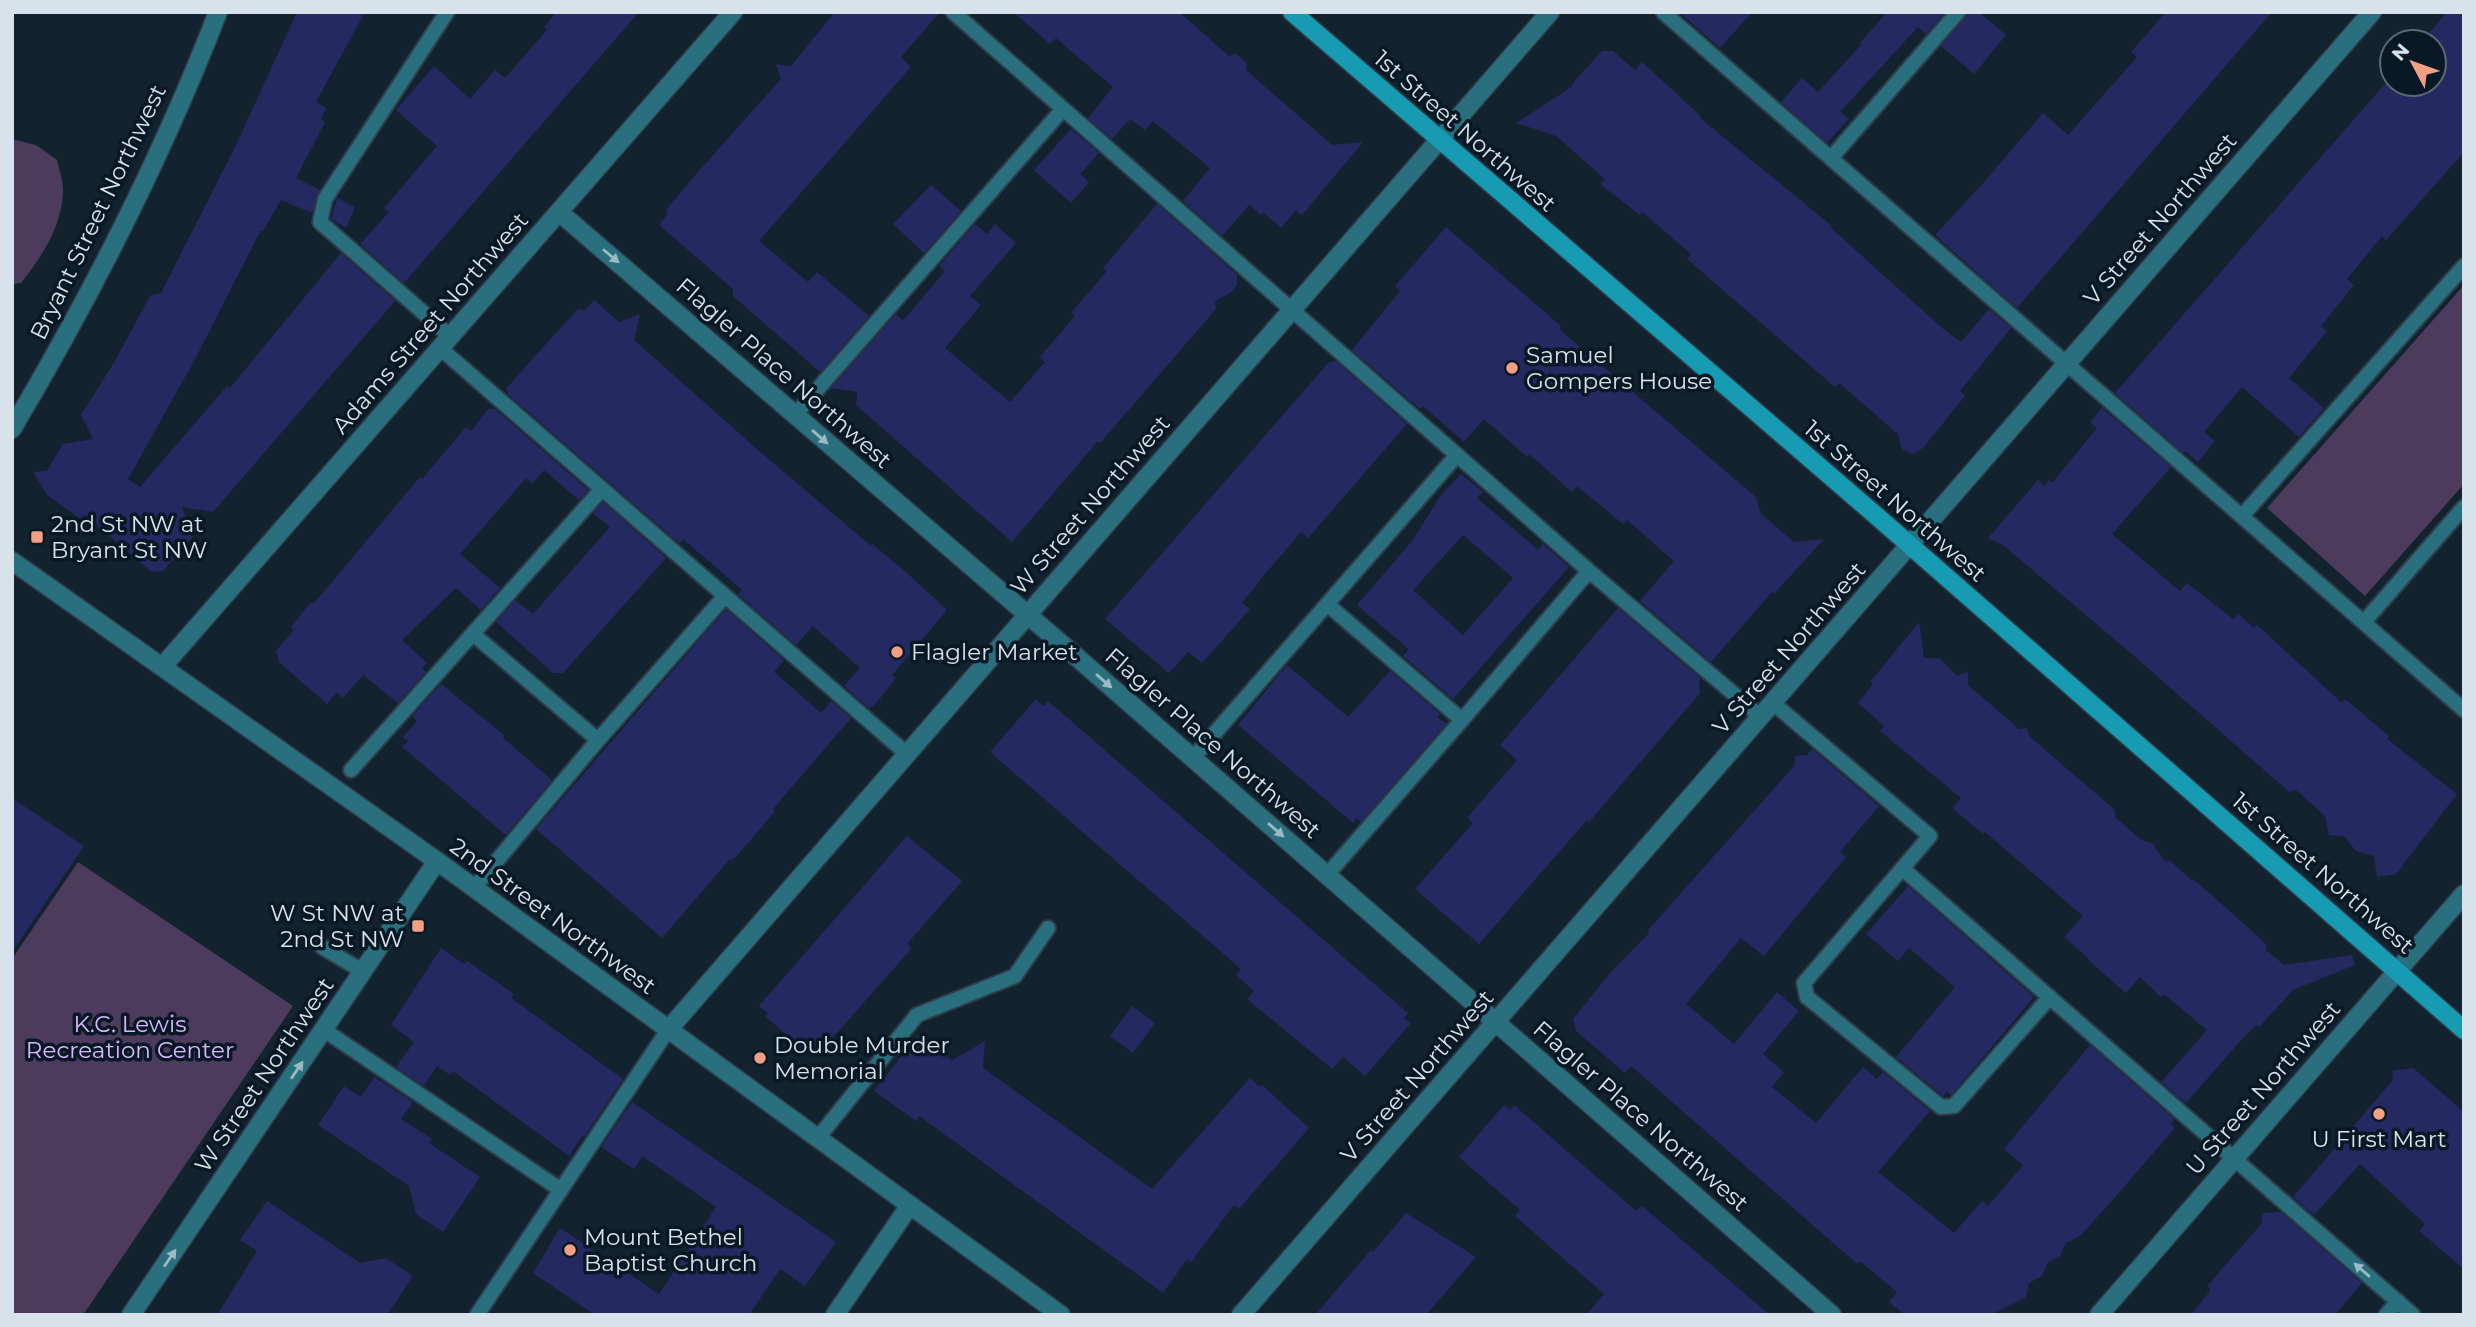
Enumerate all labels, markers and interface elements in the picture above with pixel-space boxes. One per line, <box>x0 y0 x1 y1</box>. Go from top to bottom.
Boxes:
north arrow <box>2378 28 2448 98</box>
text: N <box>2387 39 2414 66</box>
street label: 1st Street Northwest <box>1368 44 1562 218</box>
street label: Bryant Street Northwest <box>24 80 172 344</box>
street label: V Street Northwest <box>2077 127 2243 311</box>
street label: Adams Street Northwest <box>326 206 534 440</box>
one-way arrow <box>603 248 620 263</box>
street label: Flagler Place Northwest <box>671 272 897 474</box>
place label: Samuel Gompers House <box>1526 341 1712 395</box>
marker: Samuel Gompers House <box>1504 360 1520 376</box>
street label: W Street Northwest <box>1004 409 1176 601</box>
street label: 1st Street Northwest <box>1798 414 1992 588</box>
one-way arrow <box>812 429 829 444</box>
place label: 2nd St NW at Bryant St NW <box>51 510 207 564</box>
marker: 2nd St NW at Bryant St NW <box>29 529 45 545</box>
street label: V Street Northwest <box>1706 556 1872 740</box>
place label: Flagler Market <box>911 638 1077 666</box>
street label: Flagler Place Northwest <box>1100 642 1326 844</box>
marker: Flagler Market <box>889 644 905 660</box>
one-way arrow <box>1096 673 1113 688</box>
street label: 1st Street Northwest <box>2226 786 2420 960</box>
one-way arrow <box>1267 822 1285 838</box>
street label: 2nd Street Northwest <box>445 832 661 1000</box>
place label: W St NW at 2nd St NW <box>270 899 404 953</box>
marker: W St NW at 2nd St NW <box>410 918 426 934</box>
street label: W Street Northwest <box>188 972 340 1178</box>
street label: V Street Northwest <box>1334 984 1500 1168</box>
street label: U Street Northwest <box>2180 995 2346 1181</box>
park label: K.C. Lewis Recreation Center <box>26 1010 234 1064</box>
street label: Flagler Place Northwest <box>1528 1015 1754 1217</box>
place label: Double Murder Memorial <box>774 1031 950 1085</box>
marker: Double Murder Memorial <box>752 1050 768 1066</box>
one-way arrow <box>290 1061 304 1079</box>
marker: U First Mart <box>2371 1106 2387 1122</box>
place label: U First Mart <box>2311 1125 2447 1153</box>
place label: Mount Bethel Baptist Church <box>584 1223 757 1277</box>
marker: Mount Bethel Baptist Church <box>562 1242 578 1258</box>
one-way arrow <box>163 1248 176 1268</box>
one-way arrow <box>2353 1262 2371 1278</box>

